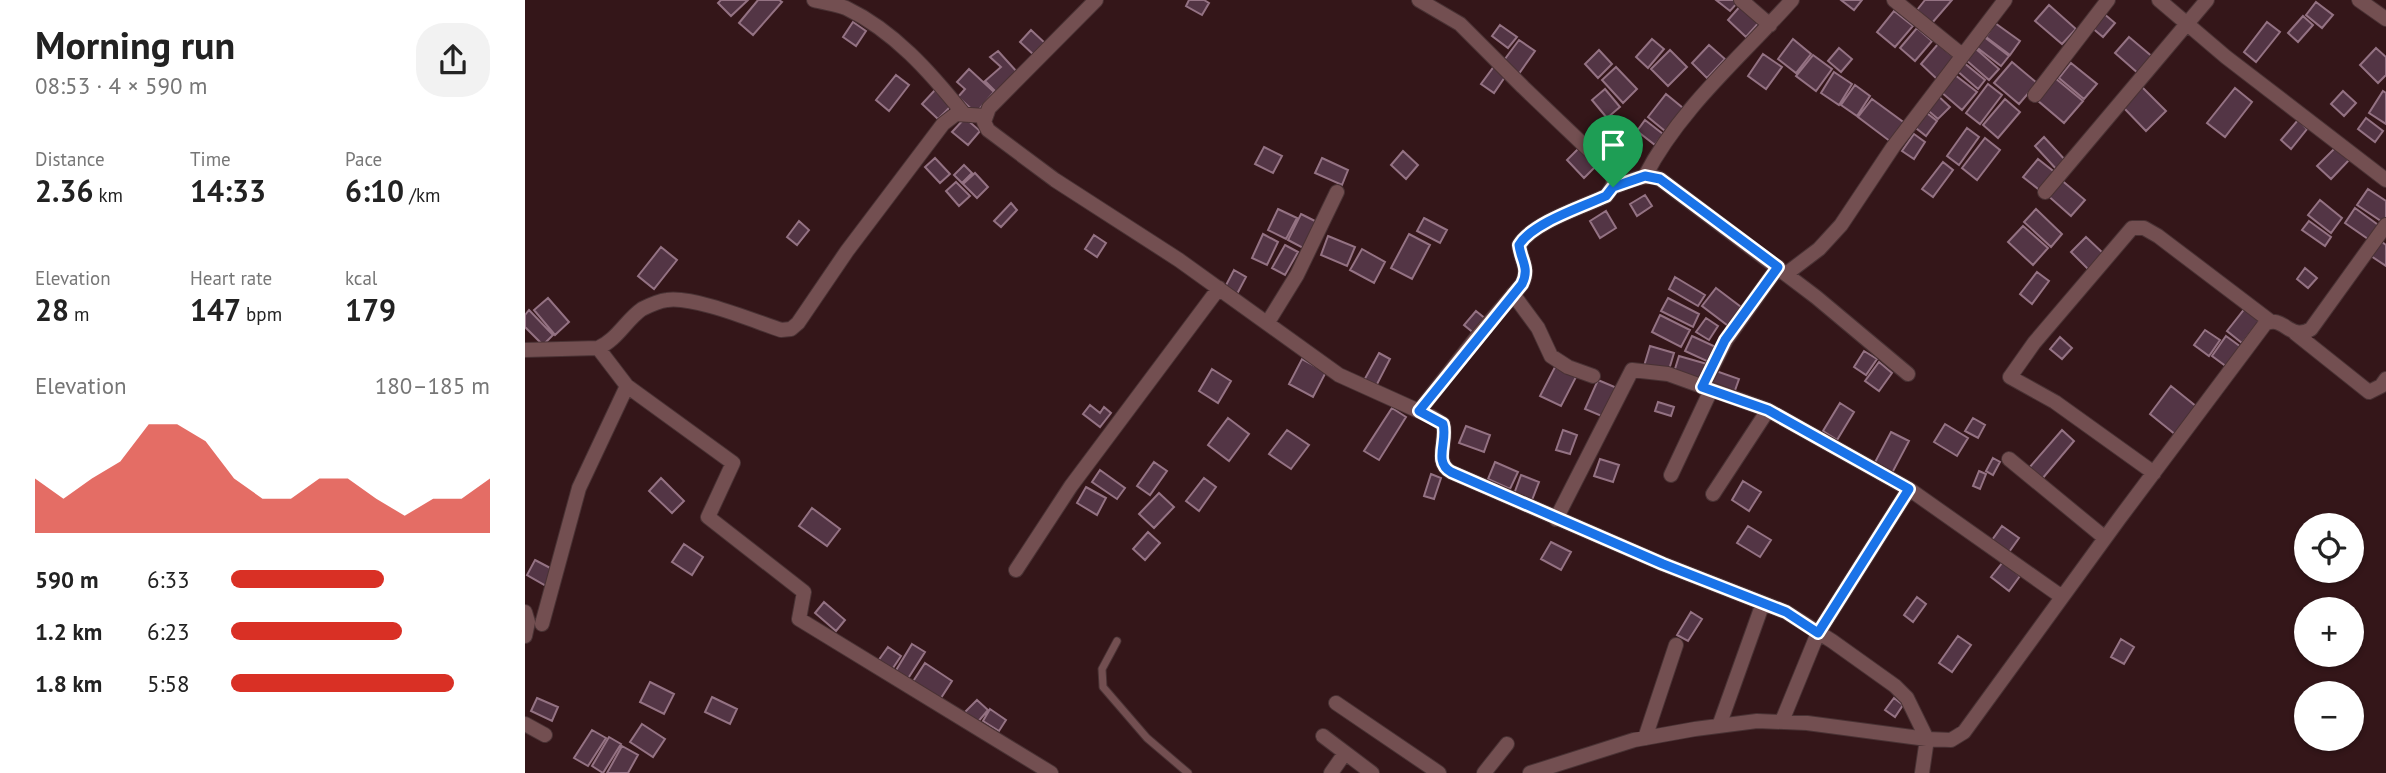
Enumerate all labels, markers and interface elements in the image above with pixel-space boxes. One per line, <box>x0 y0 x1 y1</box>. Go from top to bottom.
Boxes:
text: Morning run <box>35 20 235 69</box>
button: share <box>416 23 490 97</box>
text: 08:53 · 4 × 590 m <box>35 71 207 100</box>
pin <box>1583 115 1643 187</box>
icon: arrive <box>1594 126 1632 164</box>
text: Distance <box>35 147 105 171</box>
text: Time <box>190 147 231 171</box>
text: Pace <box>345 147 382 171</box>
text: 2.36 <box>35 171 93 210</box>
text: 14:33 <box>190 171 266 210</box>
text: 6:10 <box>345 171 404 210</box>
text: km <box>93 183 123 207</box>
text: /km <box>404 183 440 207</box>
text: Elevation <box>35 266 111 290</box>
text: Heart rate <box>190 266 272 290</box>
text: kcal <box>345 266 377 290</box>
text: 28 <box>35 290 69 329</box>
text: 147 <box>190 290 241 329</box>
text: 179 <box>345 290 396 329</box>
text: m <box>69 302 90 326</box>
text: bpm <box>241 302 282 326</box>
text: Elevation <box>35 371 127 400</box>
text: 180–185 m <box>375 371 490 400</box>
map controls <box>2294 513 2364 751</box>
button: locate <box>2294 513 2364 583</box>
text: 590 m <box>35 565 98 594</box>
text: 6:33 <box>147 565 190 594</box>
button: + <box>2294 597 2364 667</box>
text: 1.2 km <box>35 617 102 646</box>
text: 6:23 <box>147 617 190 646</box>
text: 1.8 km <box>35 669 102 698</box>
text: 5:58 <box>147 669 190 698</box>
button: − <box>2294 681 2364 751</box>

